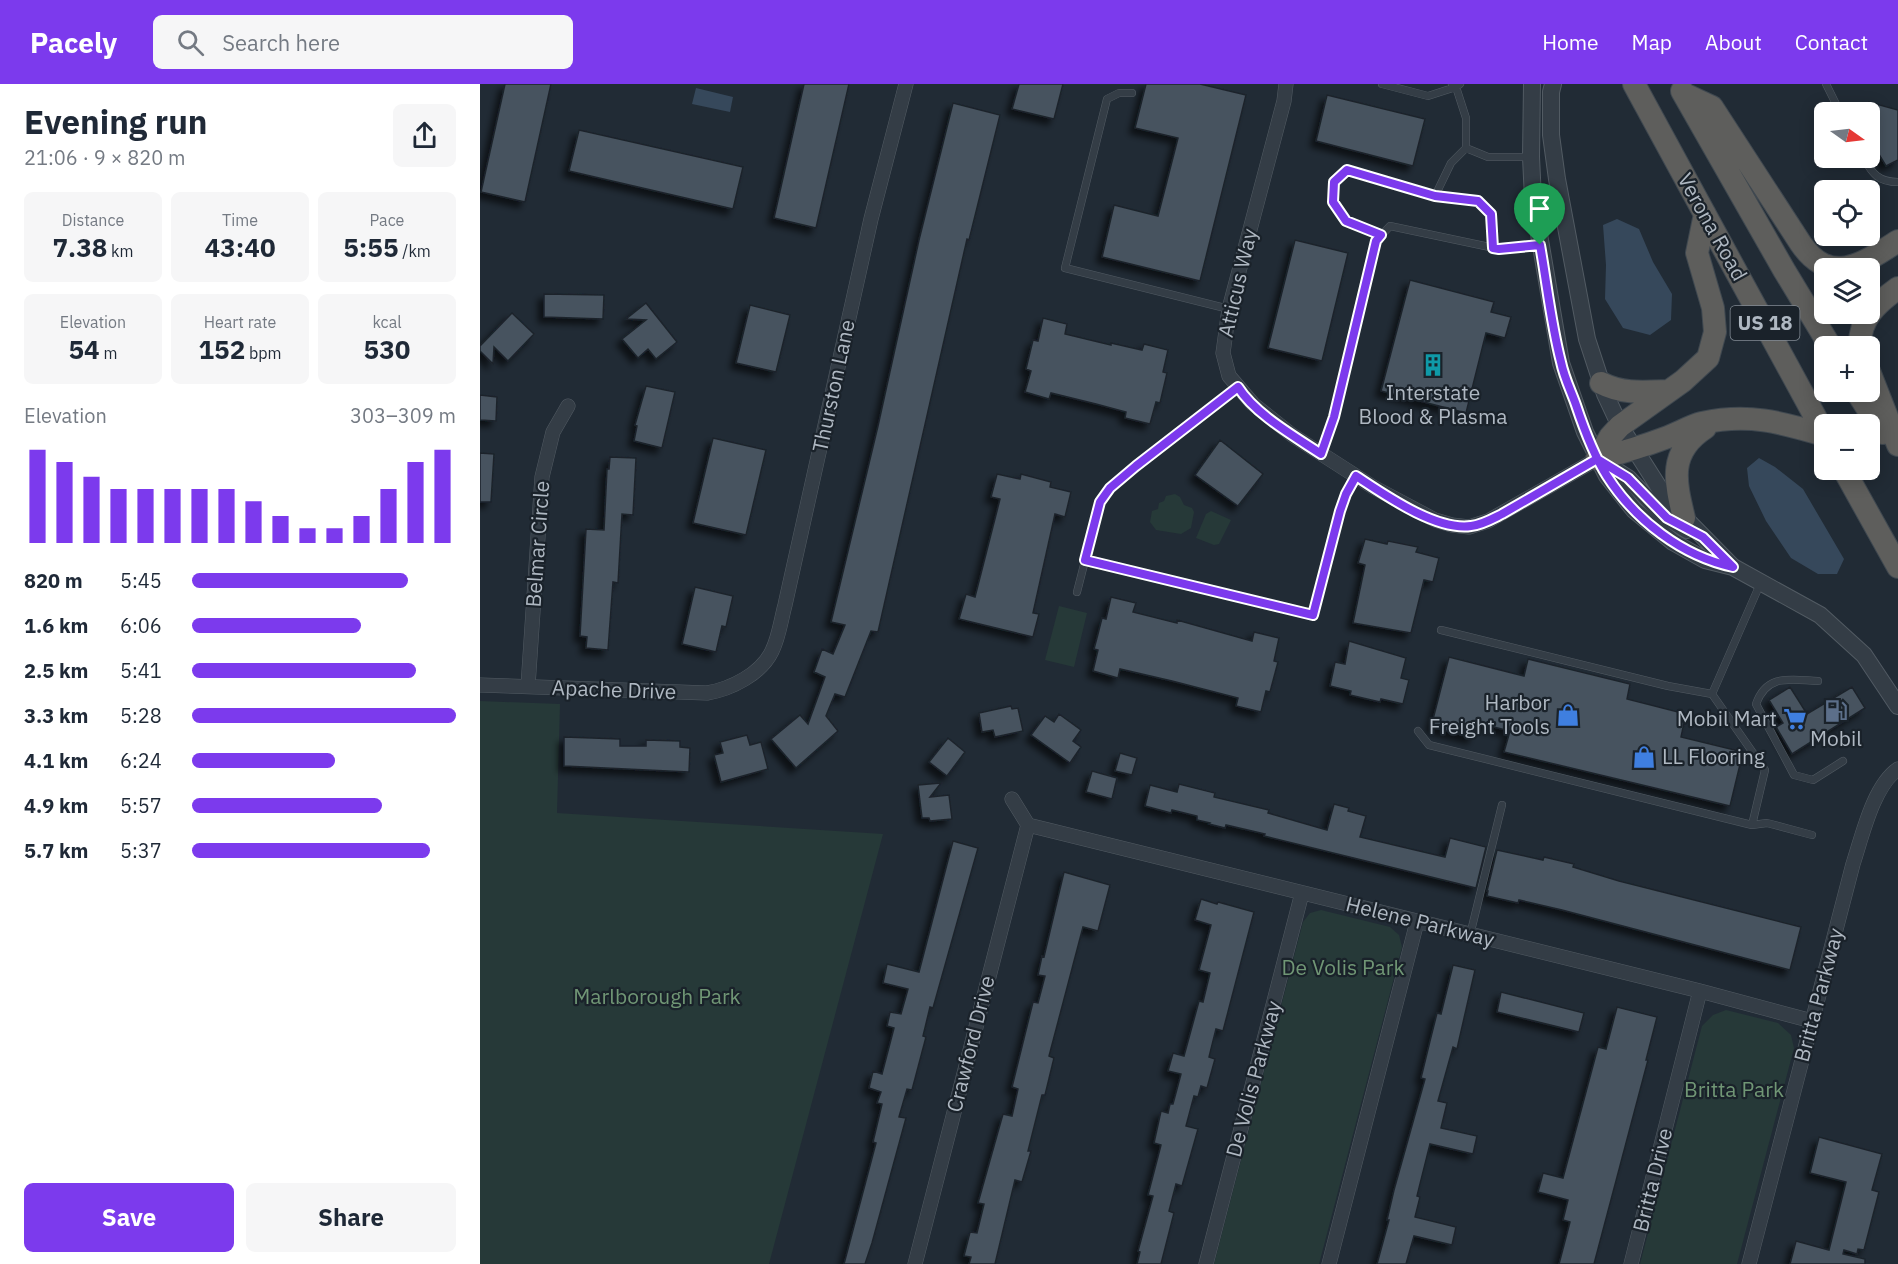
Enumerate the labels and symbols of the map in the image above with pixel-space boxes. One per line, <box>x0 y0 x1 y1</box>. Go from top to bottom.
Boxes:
north arrow <box>1814 102 1880 168</box>
street label: Verona Road <box>1672 167 1754 286</box>
pin <box>1514 183 1565 245</box>
street label: Atticus Way <box>1211 225 1263 340</box>
road number: US 18 <box>1730 306 1800 340</box>
street label: Thurston Lane <box>805 317 861 455</box>
building icon: Interstate Blood & Plasma <box>1420 352 1446 378</box>
place label: Interstate Blood & Plasma <box>1358 378 1508 430</box>
street label: Belmar Circle <box>519 480 555 608</box>
street label: Apache Drive <box>551 673 677 705</box>
place label: Harbor Freight Tools <box>1429 688 1550 740</box>
fuel station icon: Mobil <box>1823 698 1849 724</box>
shop icon: Harbor Freight Tools <box>1555 702 1581 728</box>
place label: Mobil Mart <box>1677 704 1777 732</box>
supermarket icon: Mobil Mart <box>1782 706 1808 732</box>
place label: Mobil <box>1810 724 1862 752</box>
place label: LL Flooring <box>1662 742 1765 770</box>
shop icon: LL Flooring <box>1631 744 1657 770</box>
street label: Helene Parkway <box>1343 889 1498 953</box>
street label: Britta Parkway <box>1787 924 1849 1065</box>
park label: De Volis Park <box>1281 953 1405 981</box>
street label: Crawford Drive <box>940 973 1001 1115</box>
park label: Marlborough Park <box>573 982 741 1010</box>
street label: De Volis Parkway <box>1219 997 1287 1160</box>
park label: Britta Park <box>1684 1075 1784 1103</box>
street label: Britta Drive <box>1626 1125 1678 1235</box>

